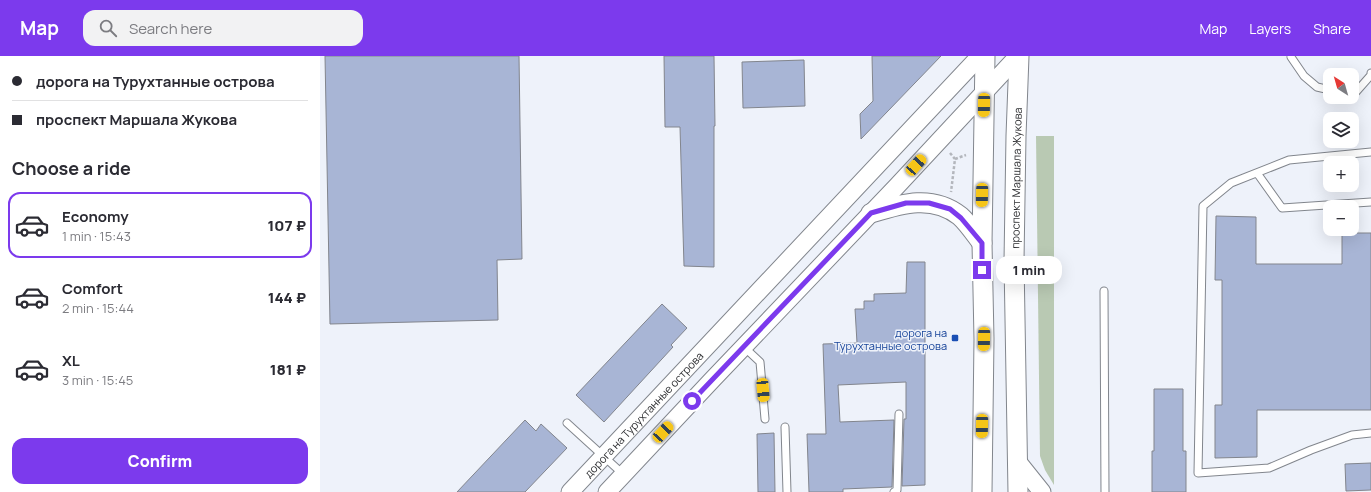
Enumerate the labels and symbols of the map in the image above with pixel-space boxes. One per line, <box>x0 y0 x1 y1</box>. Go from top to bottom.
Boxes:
north arrow <box>1323 68 1359 104</box>
car <box>978 93 990 117</box>
street label: проспект Маршала Жукова <box>1007 107 1025 249</box>
car <box>904 152 928 178</box>
car <box>976 183 988 207</box>
callout: 1 min <box>996 256 1062 284</box>
route end <box>973 261 991 279</box>
place label: дорога на Турухтанные острова <box>834 325 947 353</box>
car <box>978 327 990 351</box>
marker: дорога на Турухтанные острова <box>950 333 960 343</box>
street label: дорога на Турухтанные острова <box>581 348 706 480</box>
car <box>756 378 770 402</box>
route start <box>683 392 701 410</box>
car <box>976 414 988 438</box>
car <box>650 419 676 445</box>

